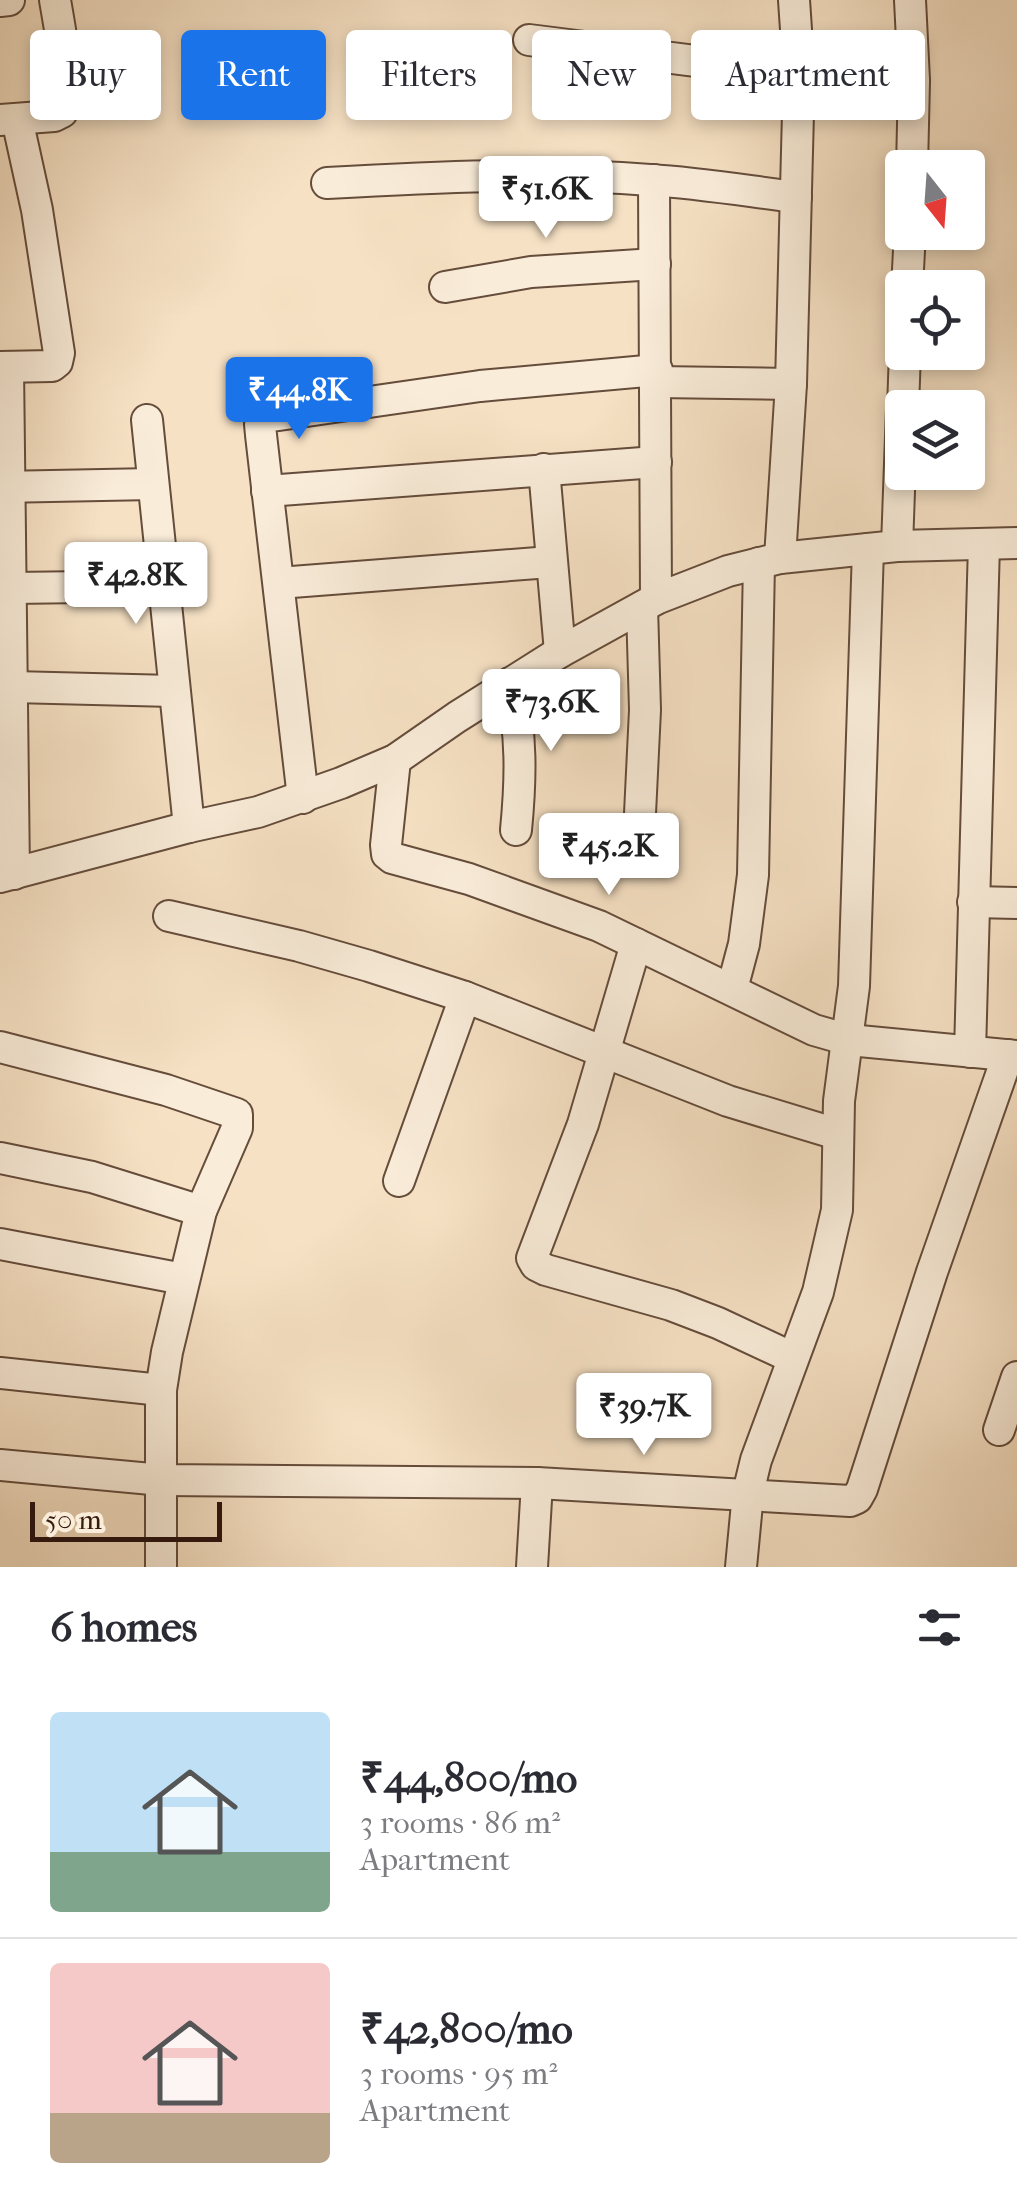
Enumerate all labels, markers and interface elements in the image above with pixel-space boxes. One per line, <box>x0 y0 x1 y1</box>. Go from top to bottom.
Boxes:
chip: Buy <box>30 30 161 120</box>
chip: Rent <box>181 30 326 120</box>
chip: Filters <box>346 30 512 120</box>
chip: New <box>532 30 671 120</box>
chip: Apartment <box>691 30 925 120</box>
north arrow <box>885 150 985 250</box>
map controls <box>885 150 985 490</box>
pin: ₹51.6K <box>465 156 627 241</box>
text: ₹51.6K <box>501 170 591 207</box>
button: locate <box>885 270 985 370</box>
pin: ₹44.8K <box>218 357 380 442</box>
text: ₹44.8K <box>248 371 350 408</box>
button: layers <box>885 390 985 490</box>
pin: ₹42.8K <box>55 542 217 627</box>
text: ₹42.8K <box>86 556 186 593</box>
pin: ₹73.6K <box>470 669 632 754</box>
text: ₹73.6K <box>504 683 598 720</box>
pin: ₹45.2K <box>528 813 690 898</box>
text: ₹45.2K <box>561 827 657 864</box>
pin: ₹39.7K <box>563 1373 725 1458</box>
text: ₹39.7K <box>598 1387 690 1424</box>
scale bar <box>30 1497 222 1542</box>
text: 50 m <box>45 1503 102 1536</box>
icon: filters <box>912 1600 967 1655</box>
text: 6 homes <box>50 1603 197 1652</box>
icon: home <box>130 1752 250 1872</box>
text: ₹44,800/mo <box>360 1754 577 1803</box>
text: 3 rooms · 86 m² <box>360 1804 560 1841</box>
text: Apartment <box>360 1841 510 1878</box>
icon: home <box>130 2003 250 2123</box>
text: ₹42,800/mo <box>360 2005 573 2054</box>
text: 3 rooms · 95 m² <box>360 2055 557 2092</box>
text: Apartment <box>360 2092 510 2129</box>

